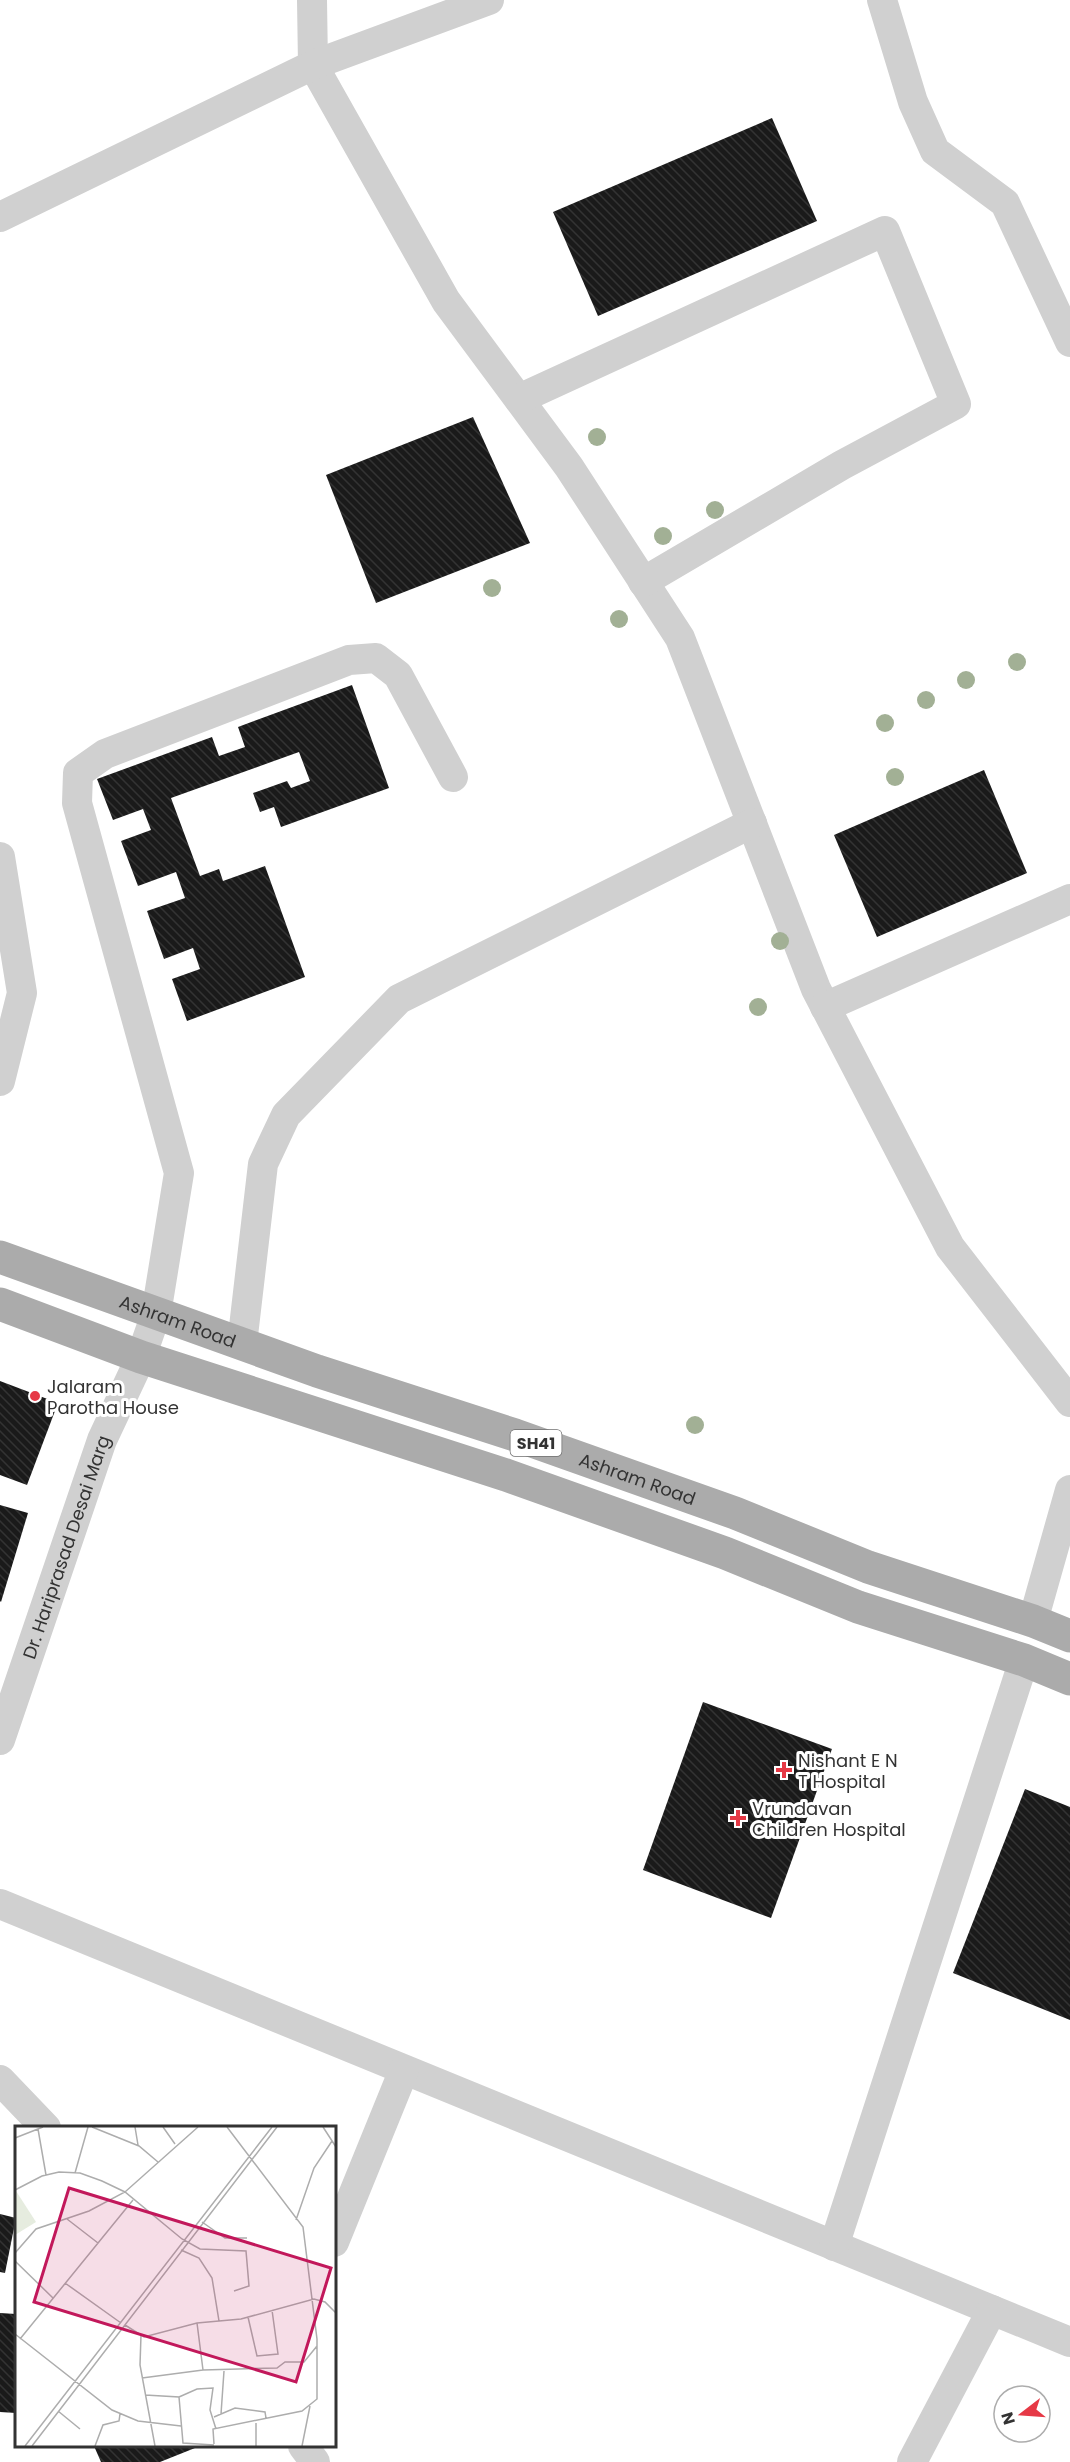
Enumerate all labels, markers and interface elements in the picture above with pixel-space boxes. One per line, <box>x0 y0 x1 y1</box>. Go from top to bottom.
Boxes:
street label: Ashram Road <box>116 1289 240 1353</box>
place label: Jalaram Parotha House <box>47 1374 179 1420</box>
marker: Jalaram Parotha House <box>28 1389 42 1403</box>
road number: SH41 <box>510 1430 562 1456</box>
street label: Dr. Hariprasad Desai Marg <box>16 1432 115 1662</box>
street label: Ashram Road <box>576 1446 699 1511</box>
place label: Nishant E N T Hospital <box>798 1748 898 1794</box>
marker: Nishant E N T Hospital <box>775 1761 793 1779</box>
place label: Vrundavan Children Hospital <box>752 1796 906 1842</box>
marker: Vrundavan Children Hospital <box>729 1809 747 1827</box>
inset map <box>15 2126 336 2447</box>
north arrow <box>992 2384 1052 2444</box>
text: N <box>995 2409 1021 2427</box>

